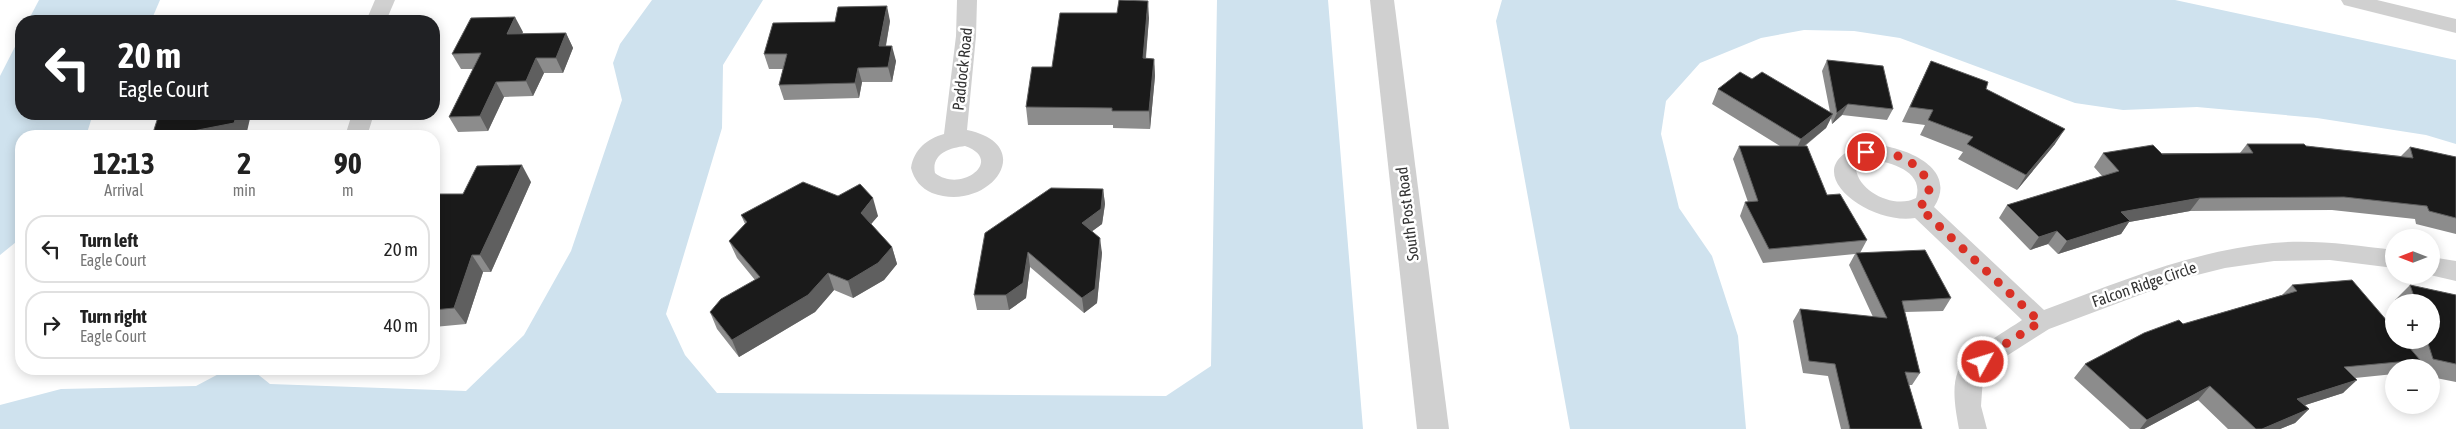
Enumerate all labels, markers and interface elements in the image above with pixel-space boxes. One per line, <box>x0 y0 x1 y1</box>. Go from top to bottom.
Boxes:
street label: Paddock Road <box>949 27 975 111</box>
icon: left <box>35 35 100 100</box>
text: 20 m <box>118 35 181 75</box>
text: Eagle Court <box>118 76 209 102</box>
pin <box>1845 131 1887 173</box>
icon: arrive <box>1852 138 1880 166</box>
text: 12:13 <box>93 146 155 180</box>
text: 2 <box>237 146 251 180</box>
text: 90 <box>334 146 362 180</box>
street label: South Post Road <box>1392 166 1422 262</box>
text: Arrival <box>104 181 143 199</box>
text: min <box>233 181 256 199</box>
text: m <box>342 181 354 199</box>
text: Turn left <box>80 229 138 251</box>
north arrow <box>2385 229 2440 284</box>
map controls <box>2385 229 2440 414</box>
icon: left <box>37 235 65 263</box>
text: 20 m <box>384 238 418 260</box>
text: Eagle Court <box>80 251 146 269</box>
street label: Falcon Ridge Circle <box>2089 258 2199 311</box>
button: + <box>2385 294 2440 349</box>
text: Turn right <box>80 305 147 327</box>
icon: right <box>37 311 65 339</box>
text: 40 m <box>384 314 418 336</box>
text: Eagle Court <box>80 327 146 345</box>
position arrow <box>1956 335 2008 387</box>
button: − <box>2385 359 2440 414</box>

